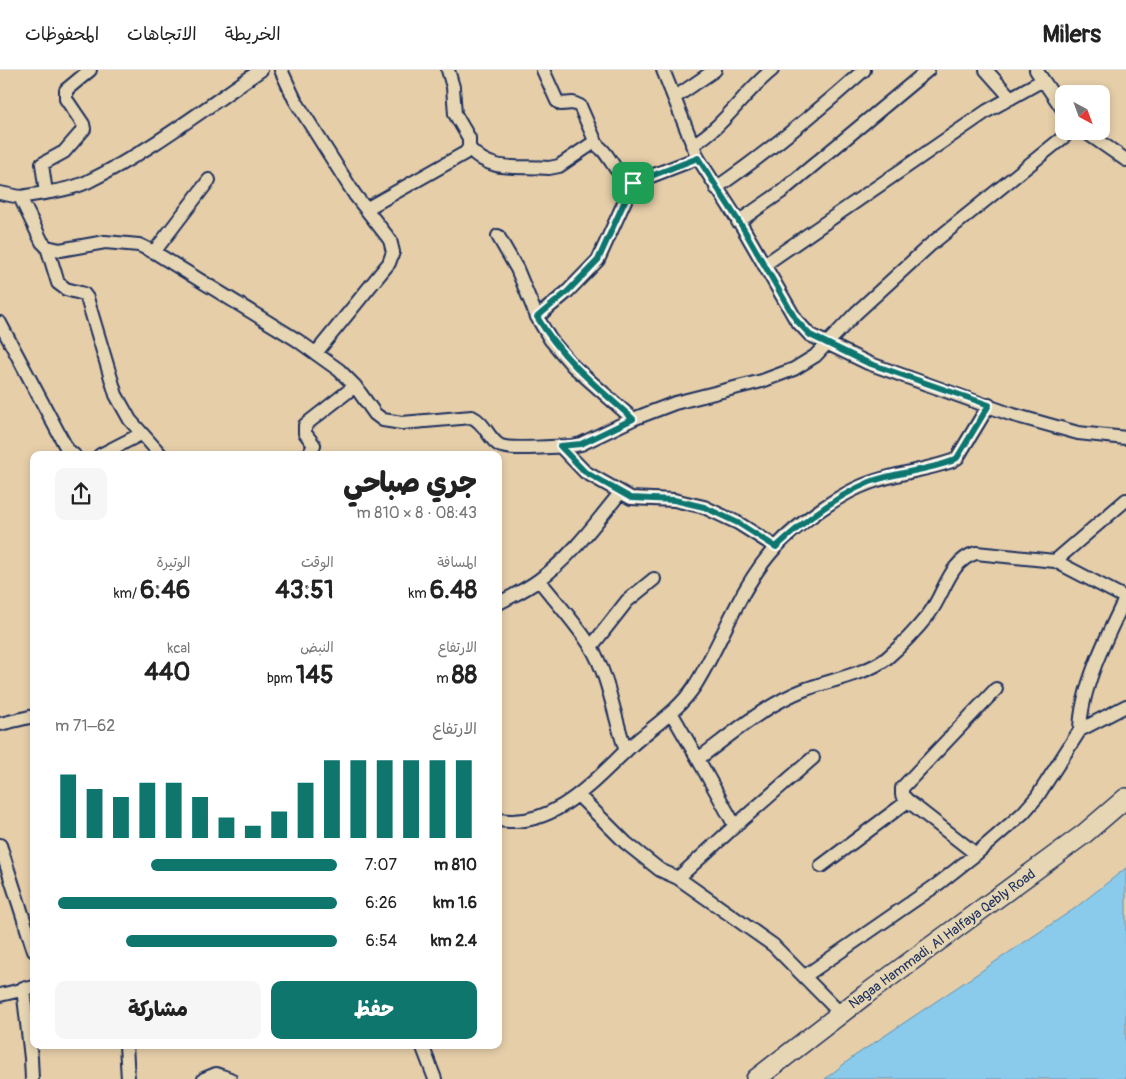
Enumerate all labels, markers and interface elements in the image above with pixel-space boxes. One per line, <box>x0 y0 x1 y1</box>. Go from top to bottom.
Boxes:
text: Milers <box>1043 20 1101 49</box>
text: المحفوظات <box>25 23 99 46</box>
text: الاتجاهات <box>127 23 197 46</box>
text: الخريطة <box>225 23 281 46</box>
north arrow <box>1055 85 1110 140</box>
map controls <box>1055 85 1110 140</box>
pin <box>612 162 654 204</box>
icon: arrive <box>619 169 647 197</box>
text: جري صباحي <box>343 466 477 501</box>
button: share <box>55 468 107 520</box>
text: 08:43 · 8 × 810 m <box>357 503 477 523</box>
text: الوتيرة <box>157 554 190 571</box>
text: الوقت <box>301 554 334 571</box>
text: المسافة <box>437 554 477 571</box>
text: 6:46 <box>140 575 190 606</box>
text: 43:51 <box>275 575 334 606</box>
text: 6.48 <box>430 575 477 606</box>
text: /km <box>114 585 140 602</box>
text: km <box>409 585 430 602</box>
text: النبض <box>300 639 334 656</box>
text: الارتفاع <box>438 639 477 656</box>
text: kcal <box>168 640 190 657</box>
text: 440 <box>144 657 190 688</box>
text: 145 <box>296 660 334 691</box>
text: 88 <box>452 660 477 691</box>
text: bpm <box>267 670 296 687</box>
text: m <box>436 670 452 687</box>
text: 62–71 m <box>55 716 115 736</box>
text: الارتفاع <box>432 719 477 739</box>
text: 7:07 <box>365 855 397 875</box>
text: 810 m <box>434 855 477 875</box>
street label: Nagaa Hammadi, Al Halfaya Qebly Road <box>845 865 1039 1013</box>
text: 6:26 <box>365 893 397 913</box>
text: 1.6 km <box>434 893 477 913</box>
text: 6:54 <box>365 931 397 951</box>
text: 2.4 km <box>431 931 477 951</box>
button: مشاركة <box>55 981 261 1039</box>
button: حفظ <box>271 981 477 1039</box>

